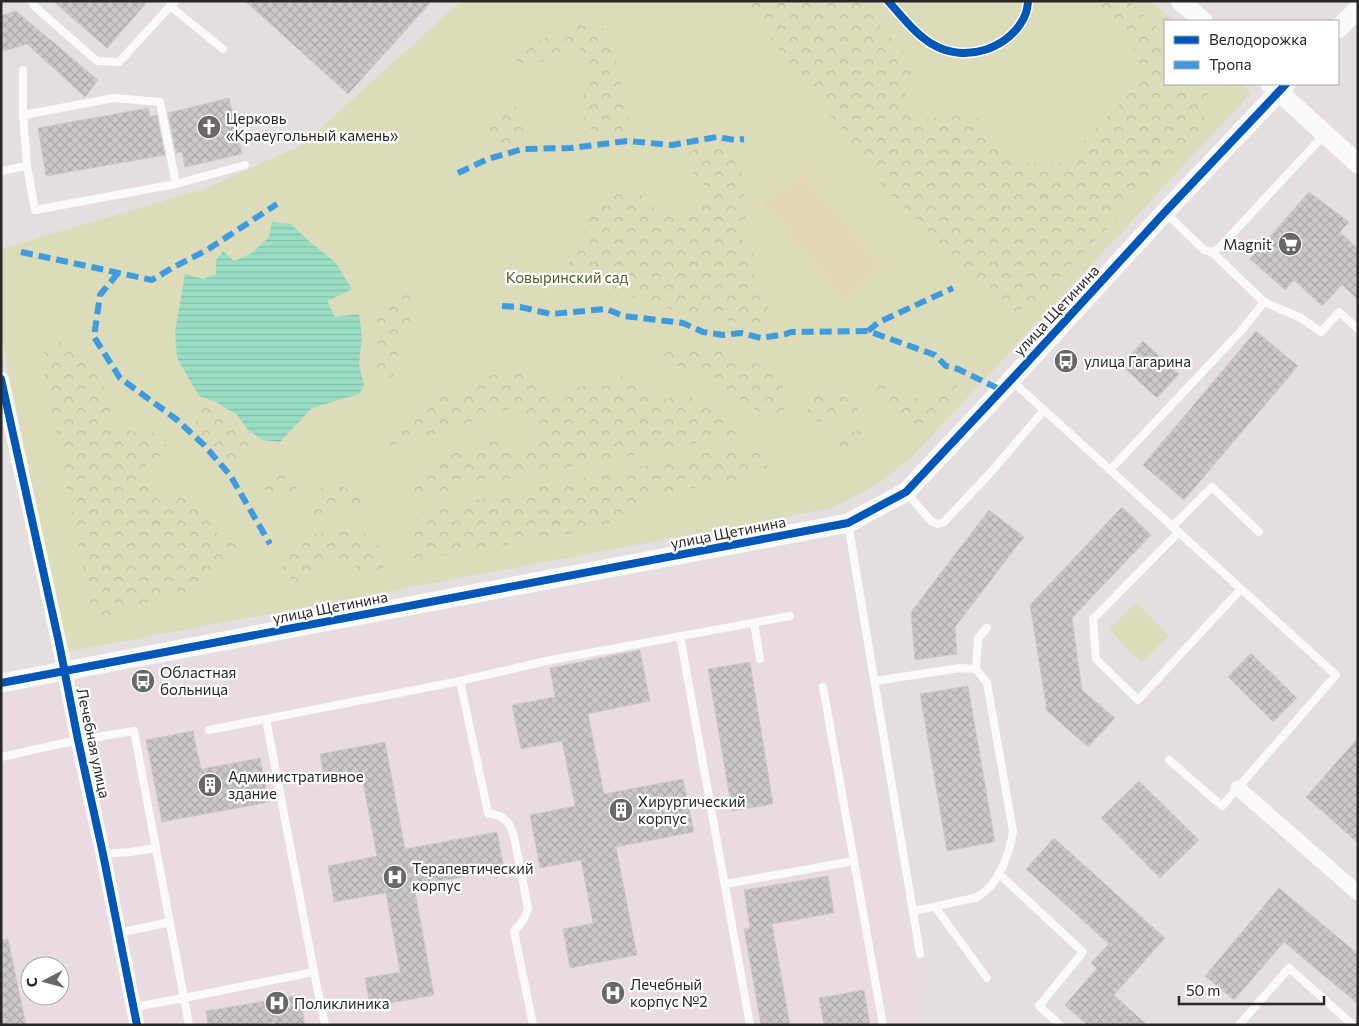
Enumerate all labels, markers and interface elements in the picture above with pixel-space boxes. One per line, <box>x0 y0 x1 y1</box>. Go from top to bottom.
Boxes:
legend <box>1164 20 1339 85</box>
text: Велодорожка <box>1209 30 1307 48</box>
text: Тропа <box>1209 55 1251 73</box>
place label: Церковь «Краеугольный камень» <box>226 109 399 144</box>
church icon: Церковь «Краеугольный камень» <box>196 114 222 140</box>
supermarket icon: Magnit <box>1277 231 1303 257</box>
place label: Magnit <box>1223 235 1272 253</box>
street label: улица Щетинина <box>1010 261 1102 359</box>
park label: Ковыринский сад <box>506 268 629 286</box>
bus stop icon: улица Гагарина <box>1053 348 1079 374</box>
place label: улица Гагарина <box>1084 352 1191 370</box>
street label: улица Щетинина <box>669 512 787 552</box>
street label: улица Щетинина <box>271 587 389 627</box>
place label: Областная больница <box>160 663 236 698</box>
bus stop icon: Областная больница <box>130 668 156 694</box>
street label: Лечебная улица <box>74 686 114 800</box>
place label: Административное здание <box>228 767 364 802</box>
building icon: Административное здание <box>197 772 223 798</box>
place label: Хирургический корпус <box>638 792 746 827</box>
building icon: Хирургический корпус <box>608 797 634 823</box>
place label: Терапевтический корпус <box>412 859 534 894</box>
hospital icon: Терапевтический корпус <box>382 864 408 890</box>
north arrow <box>20 956 70 1006</box>
scale bar <box>1179 974 1324 1006</box>
place label: Лечебный корпус №2 <box>630 975 708 1010</box>
text: С <box>23 977 41 988</box>
hospital icon: Лечебный корпус №2 <box>600 980 626 1006</box>
text: 50 m <box>1186 981 1220 999</box>
hospital icon: Поликлиника <box>264 990 290 1016</box>
place label: Поликлиника <box>294 994 390 1012</box>

